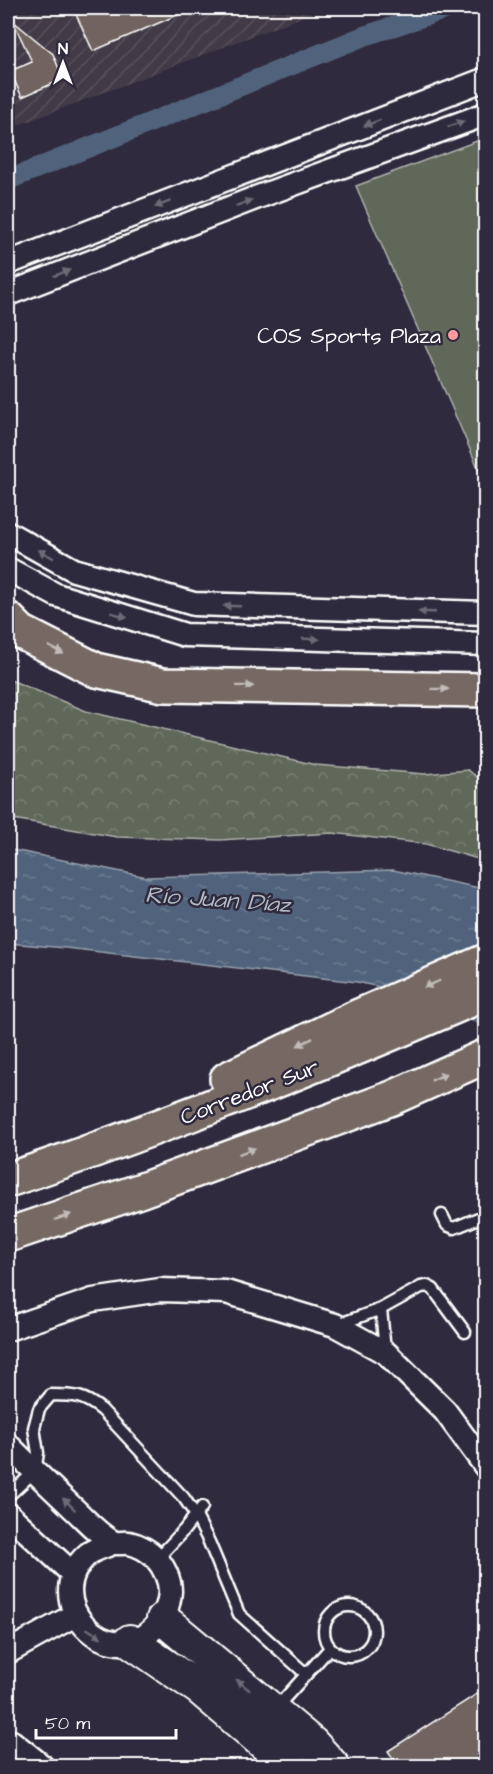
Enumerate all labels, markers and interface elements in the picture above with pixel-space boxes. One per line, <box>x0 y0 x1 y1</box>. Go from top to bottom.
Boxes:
north arrow <box>33 33 93 93</box>
text: N <box>58 38 68 60</box>
one-way arrow <box>363 119 381 128</box>
one-way arrow <box>448 119 466 129</box>
one-way arrow <box>235 198 253 207</box>
one-way arrow <box>153 199 171 209</box>
one-way arrow <box>53 268 71 277</box>
place label: COS Sports Plaza <box>257 321 441 352</box>
marker: COS Sports Plaza <box>446 328 460 342</box>
one-way arrow <box>37 549 54 559</box>
one-way arrow <box>223 601 242 610</box>
one-way arrow <box>418 607 437 616</box>
one-way arrow <box>110 610 128 620</box>
one-way arrow <box>302 634 321 644</box>
one-way arrow <box>48 645 65 655</box>
one-way arrow <box>236 681 255 691</box>
one-way arrow <box>431 684 450 694</box>
water label: Río Juan Díaz <box>144 878 293 922</box>
one-way arrow <box>422 979 440 989</box>
one-way arrow <box>296 1037 313 1047</box>
street label: Corredor Sur <box>176 1052 323 1133</box>
one-way arrow <box>430 1072 448 1082</box>
one-way arrow <box>238 1146 256 1156</box>
one-way arrow <box>54 1211 72 1221</box>
one-way arrow <box>63 1498 77 1512</box>
one-way arrow <box>86 1628 102 1639</box>
one-way arrow <box>235 1680 250 1692</box>
scale bar <box>36 1702 176 1740</box>
text: 50 m <box>45 1711 90 1736</box>

